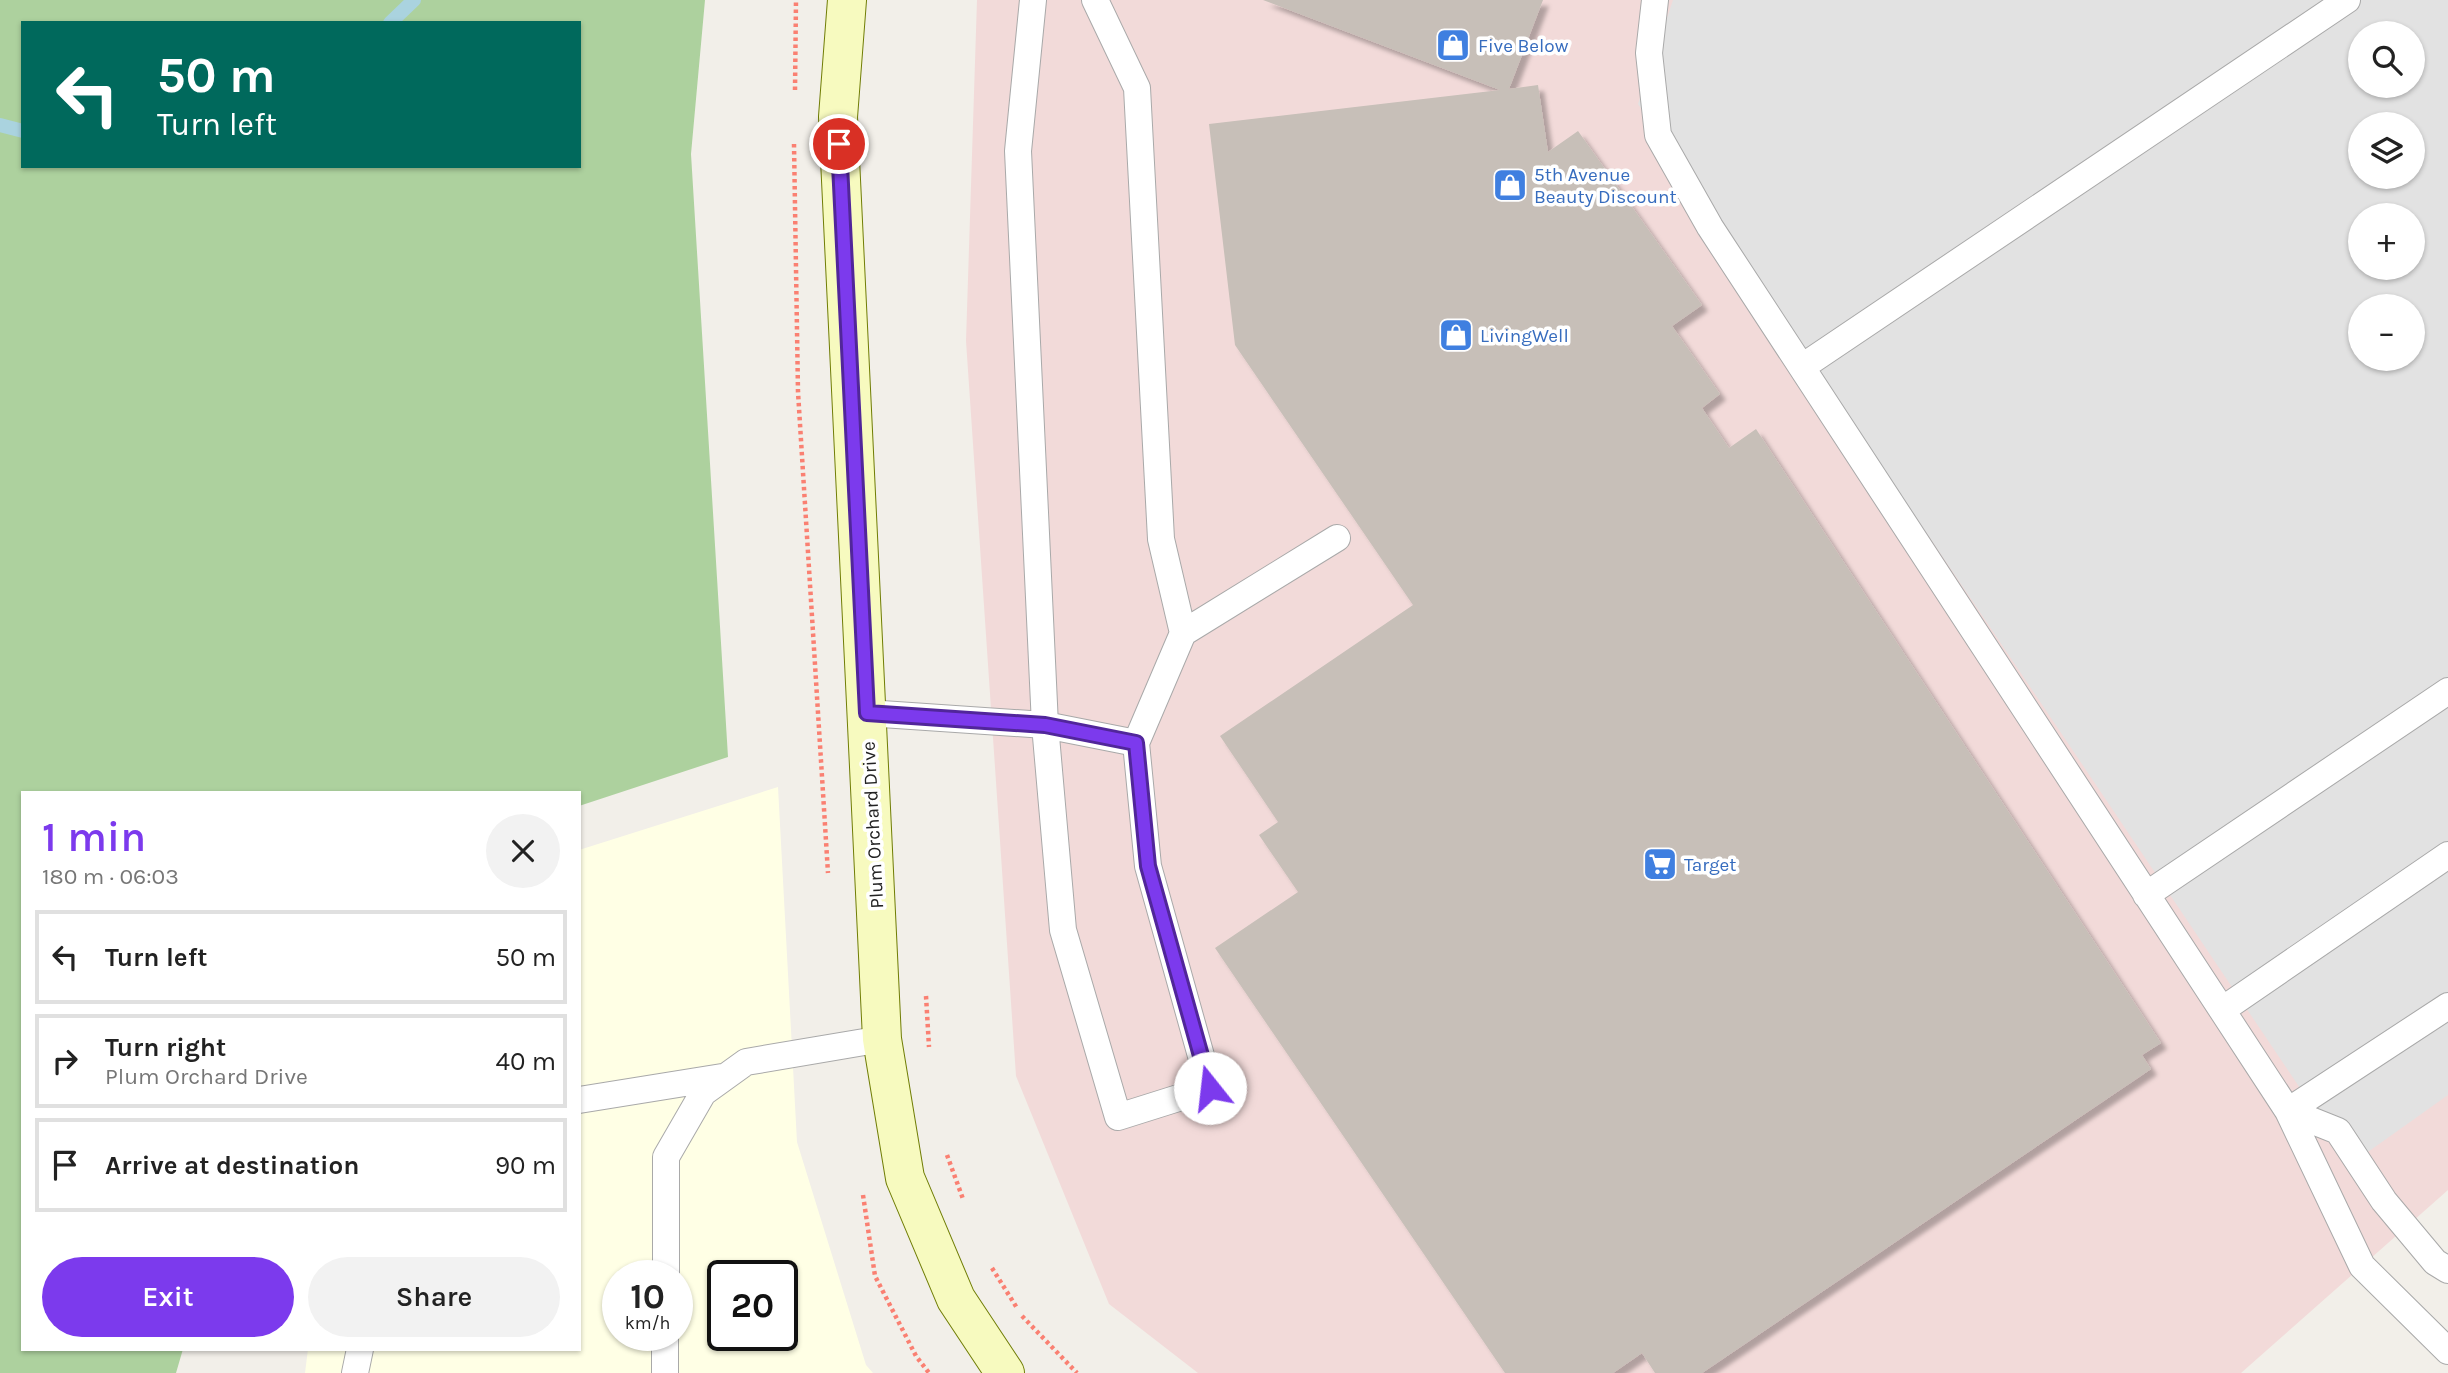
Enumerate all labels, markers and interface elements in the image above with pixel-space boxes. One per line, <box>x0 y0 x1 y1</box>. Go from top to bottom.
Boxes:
map controls <box>2348 21 2425 371</box>
button: search <box>2348 21 2425 98</box>
shop icon: Five Below <box>1434 26 1472 64</box>
place label: Five Below <box>1478 35 1569 57</box>
text: 50 m <box>157 47 275 104</box>
icon: left <box>42 49 133 140</box>
text: Turn left <box>157 106 277 143</box>
button: layers <box>2348 112 2425 189</box>
pin <box>809 114 869 174</box>
icon: arrive <box>820 125 858 163</box>
place label: 5th Avenue Beauty Discount <box>1534 164 1677 208</box>
shop icon: 5th Avenue Beauty Discount <box>1491 166 1529 204</box>
button: + <box>2348 203 2425 280</box>
button: − <box>2348 294 2425 371</box>
shop icon: LivingWell <box>1437 316 1475 354</box>
place label: LivingWell <box>1480 325 1569 347</box>
street label: Plum Orchard Drive <box>858 741 888 909</box>
text: 1 min <box>42 812 146 862</box>
button: close <box>486 814 560 888</box>
supermarket icon: Target <box>1641 845 1679 883</box>
place label: Target <box>1684 854 1737 876</box>
text: 180 m · 06:03 <box>42 863 179 890</box>
icon: left <box>46 938 84 976</box>
text: Turn left <box>105 942 207 973</box>
text: 50 m <box>495 942 556 973</box>
text: Turn right <box>105 1032 226 1063</box>
icon: right <box>46 1042 84 1080</box>
text: 40 m <box>496 1046 556 1077</box>
position arrow <box>1173 1051 1247 1125</box>
text: Plum Orchard Drive <box>105 1063 308 1090</box>
icon: arrive <box>46 1146 84 1184</box>
text: Arrive at destination <box>105 1150 359 1181</box>
text: 90 m <box>495 1150 556 1181</box>
button: Exit <box>42 1257 294 1337</box>
button: Share <box>308 1257 560 1337</box>
speed limit sign: 20 <box>707 1260 798 1351</box>
text: 10 <box>630 1276 665 1317</box>
text: km/h <box>625 1312 670 1334</box>

